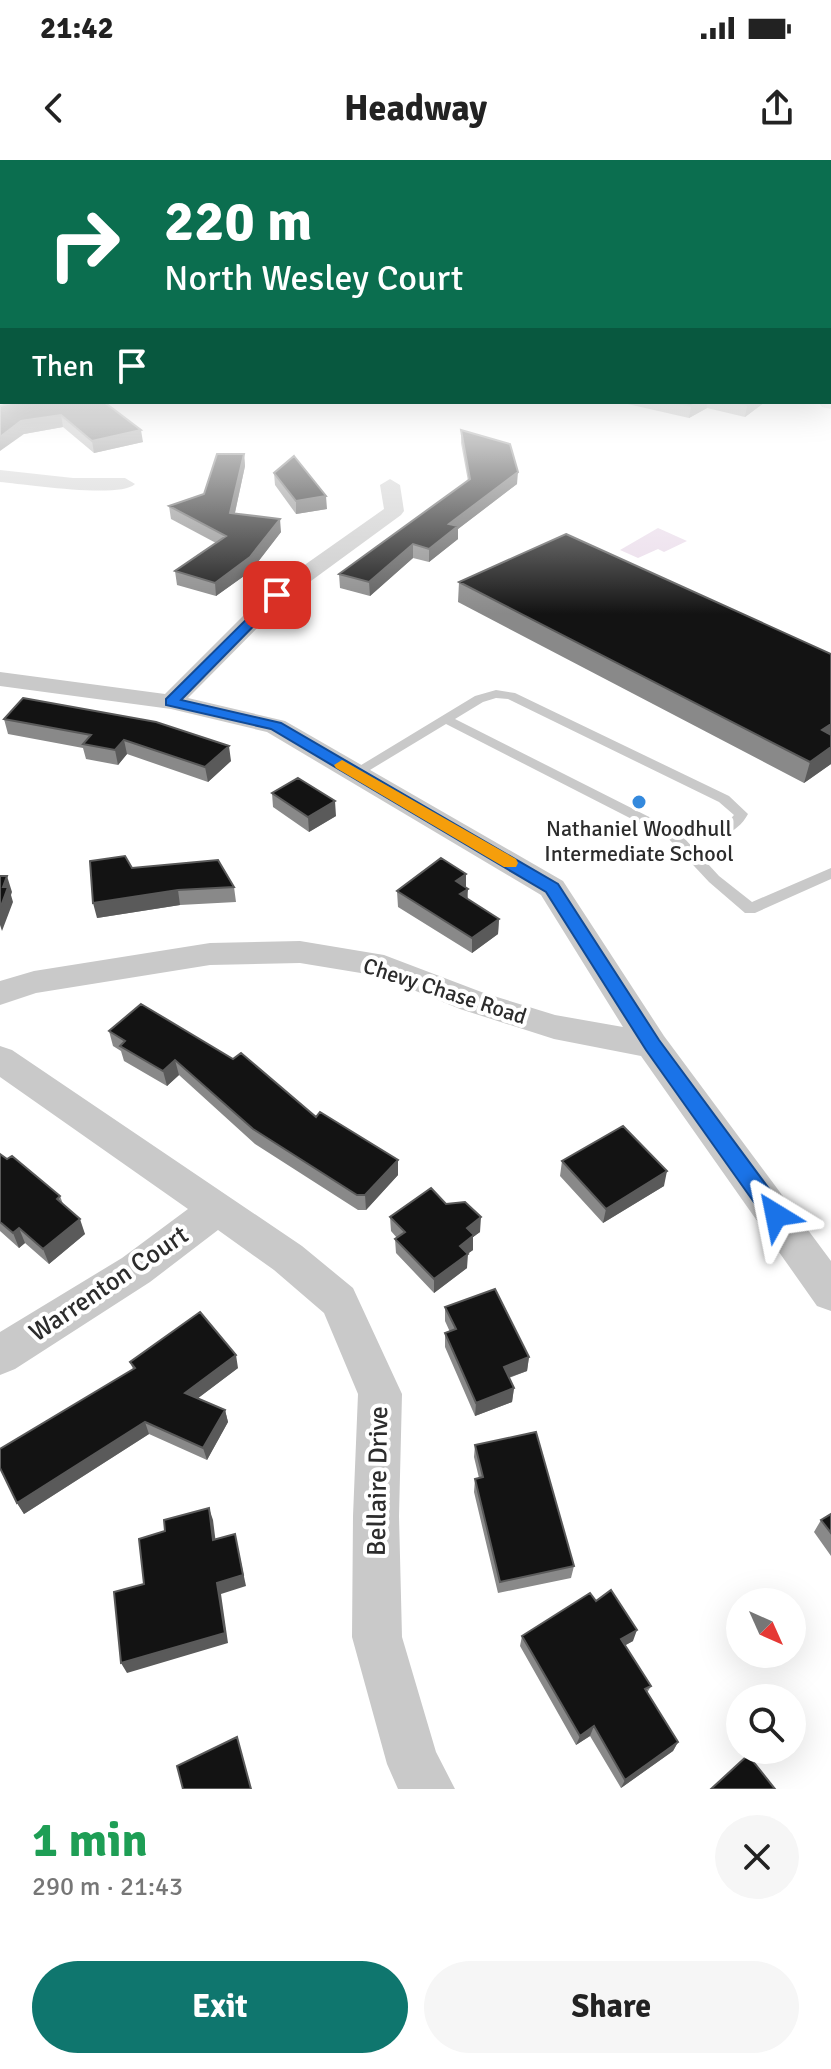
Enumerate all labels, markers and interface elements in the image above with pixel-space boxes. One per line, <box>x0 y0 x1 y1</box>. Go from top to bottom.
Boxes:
text: 21:42 <box>40 10 114 47</box>
icon: back <box>32 86 76 130</box>
text: Headway <box>344 86 487 131</box>
icon: share <box>755 86 799 130</box>
text: 220 m <box>164 187 312 256</box>
icon: right <box>32 192 136 296</box>
text: North Wesley Court <box>164 256 463 301</box>
icon: arrive <box>110 344 154 388</box>
text: Then <box>32 348 94 385</box>
pin <box>243 561 311 629</box>
icon: arrive <box>255 573 299 617</box>
marker: Nathaniel Woodhull Intermediate School <box>630 793 648 811</box>
place label: Nathaniel Woodhull Intermediate School <box>544 815 734 867</box>
street label: Chevy Chase Road <box>360 952 530 1030</box>
position arrow <box>734 1173 818 1257</box>
street label: Warrenton Court <box>23 1219 195 1349</box>
street label: Bellaire Drive <box>361 1406 395 1556</box>
north arrow <box>726 1588 806 1668</box>
map controls <box>726 1588 806 1764</box>
button: search <box>726 1684 806 1764</box>
text: 1 min <box>32 1811 148 1870</box>
button: close <box>715 1815 799 1899</box>
text: 290 m · 21:43 <box>32 1871 183 1903</box>
button: Exit <box>32 1961 408 2053</box>
button: Share <box>424 1961 799 2053</box>

